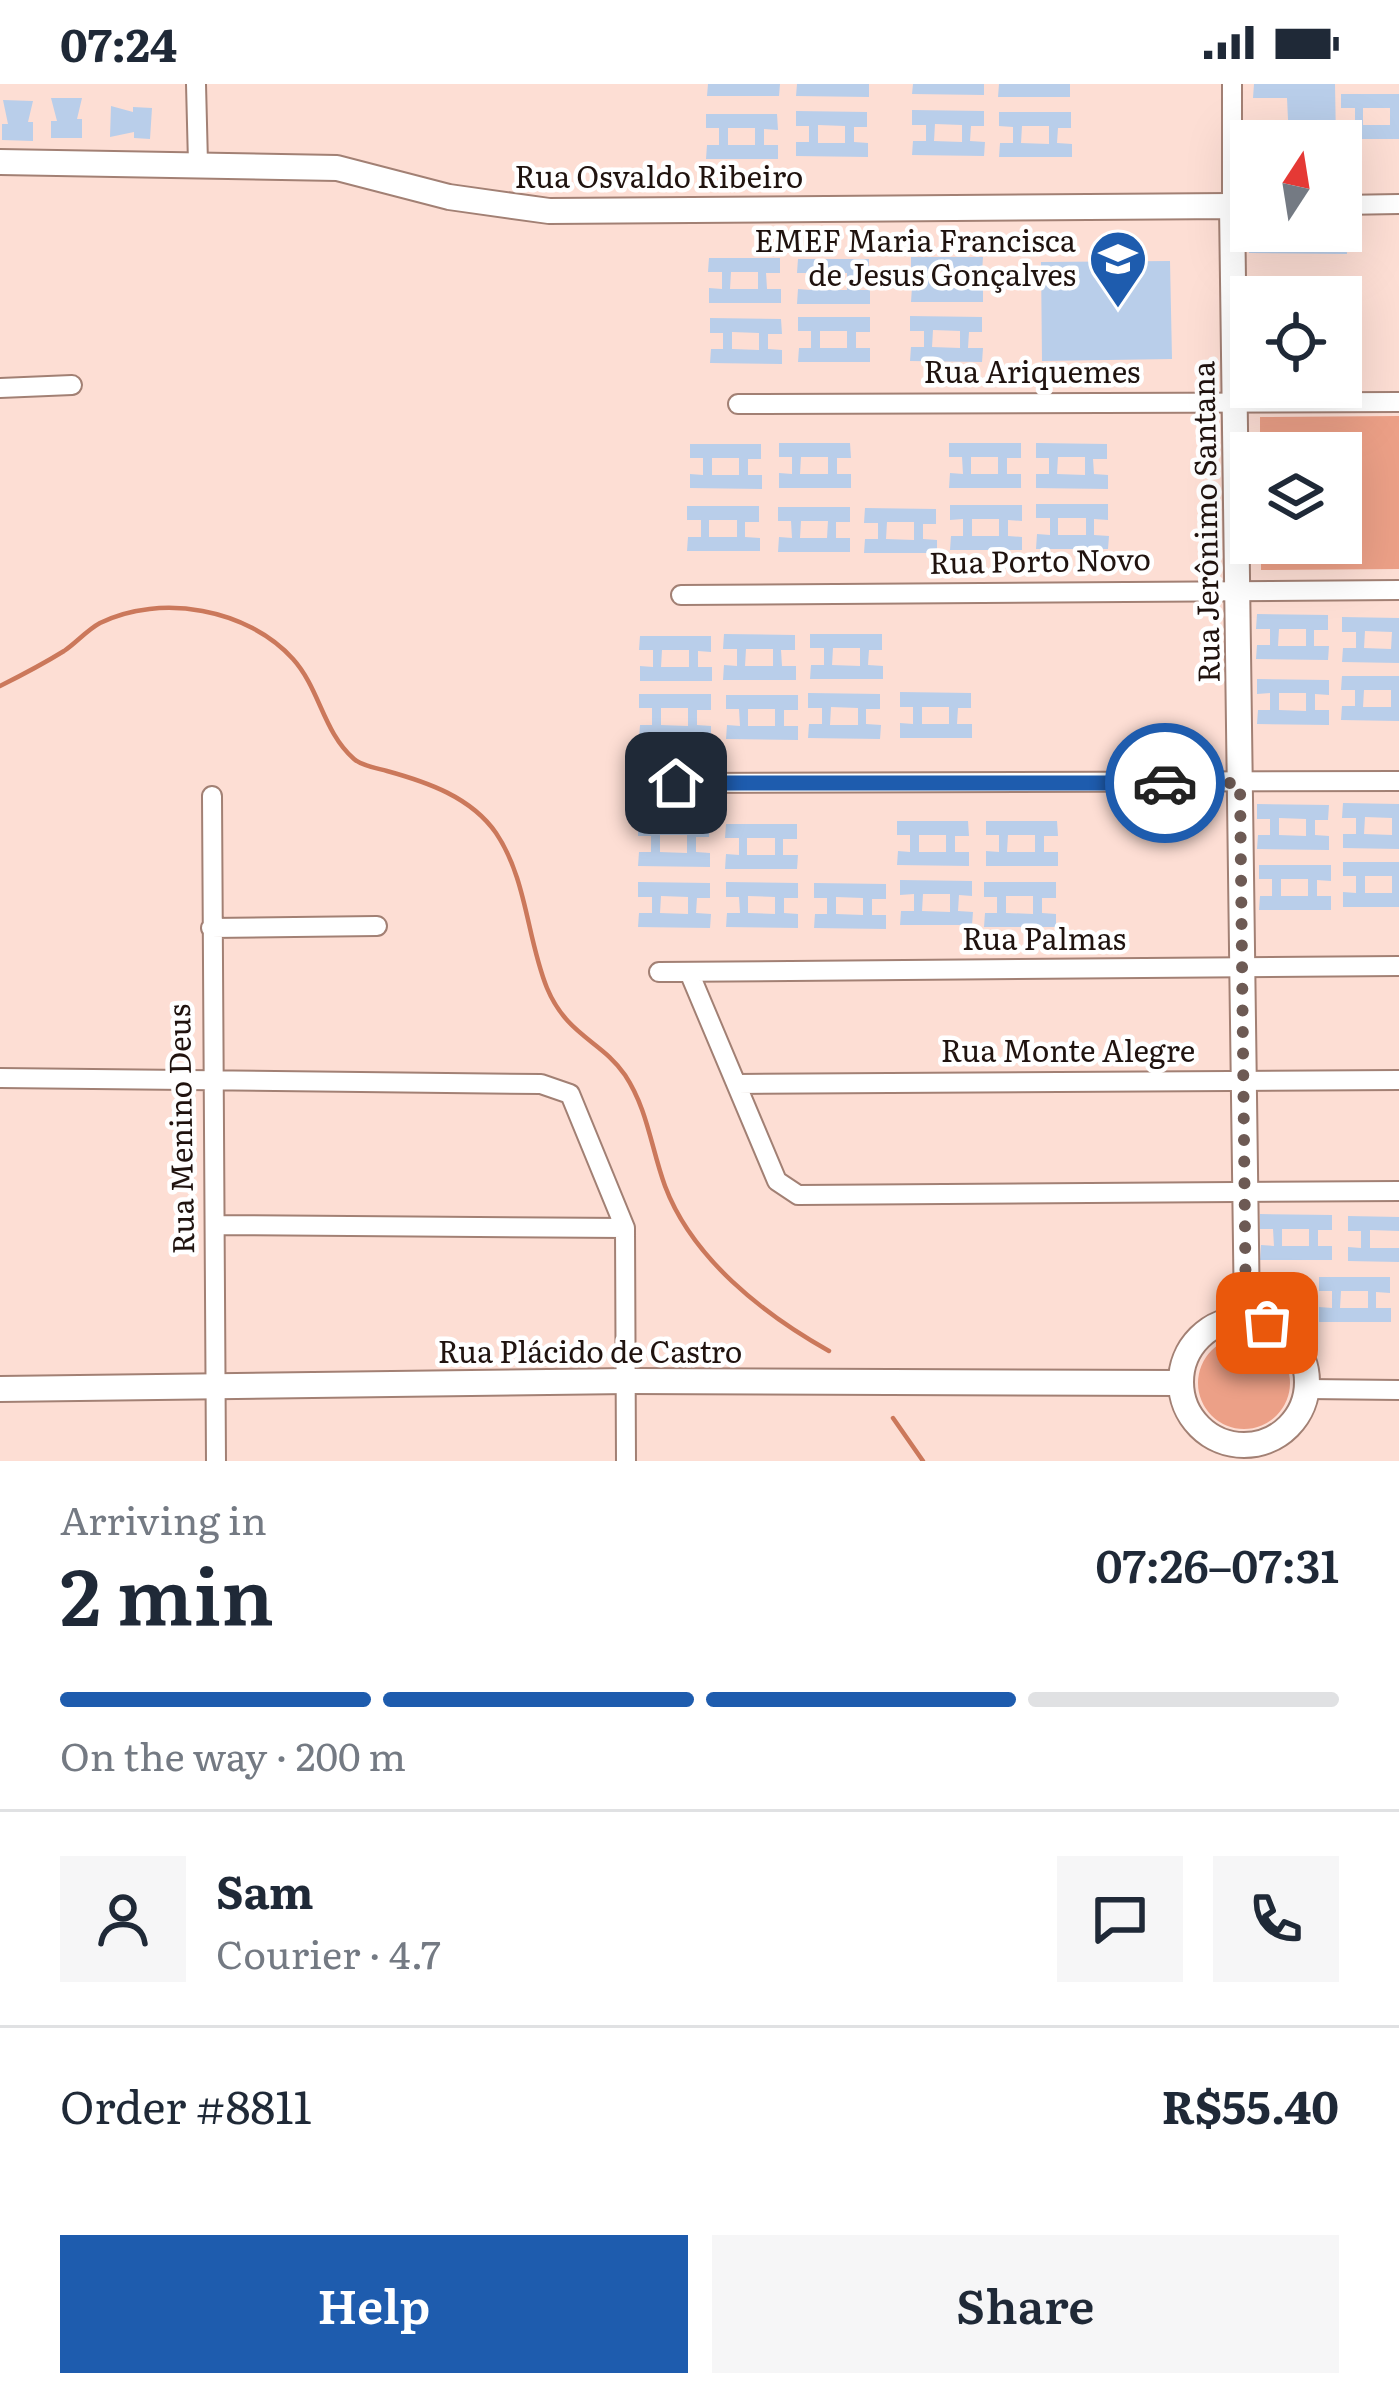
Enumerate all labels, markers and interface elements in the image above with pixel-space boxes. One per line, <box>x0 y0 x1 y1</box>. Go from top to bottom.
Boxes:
text: 07:24 <box>60 9 177 76</box>
north arrow <box>1230 120 1362 252</box>
map controls <box>1230 120 1362 564</box>
street label: Rua Osvaldo Ribeiro <box>515 153 803 197</box>
place label: EMEF Maria Francisca de Jesus Gonçalves <box>754 217 1077 295</box>
school or university icon: EMEF Maria Francisca de Jesus Gonçalves <box>1087 228 1149 310</box>
button: locate <box>1230 276 1362 408</box>
street label: Rua Ariquemes <box>924 348 1140 392</box>
street label: Rua Jerônimo Santana <box>1179 360 1229 683</box>
button: layers <box>1230 432 1362 564</box>
street label: Rua Porto Novo <box>929 535 1151 583</box>
courier <box>1105 723 1225 843</box>
pin <box>625 732 727 834</box>
icon: home <box>643 750 709 816</box>
icon: car <box>1132 750 1198 816</box>
street label: Rua Palmas <box>962 915 1126 959</box>
street label: Rua Menino Deus <box>155 1003 203 1255</box>
street label: Rua Monte Alegre <box>941 1027 1195 1071</box>
pin <box>1216 1272 1318 1374</box>
icon: bag <box>1234 1290 1300 1356</box>
street label: Rua Plácido de Castro <box>438 1328 742 1372</box>
text: Arriving in <box>60 1489 267 1547</box>
text: 07:26–07:31 <box>1095 1530 1339 1597</box>
text: 2 min <box>60 1534 274 1650</box>
text: On the way · 200 m <box>60 1725 406 1783</box>
button: person <box>60 1856 186 1982</box>
text: Sam <box>216 1856 314 1923</box>
button: chat <box>1057 1856 1183 1982</box>
button: phone <box>1213 1856 1339 1982</box>
text: Courier · 4.7 <box>216 1923 441 1981</box>
text: Order #8811 <box>60 2071 312 2138</box>
text: R$55.40 <box>1161 2071 1339 2138</box>
button: Help <box>60 2235 688 2373</box>
button: Share <box>712 2235 1339 2373</box>

